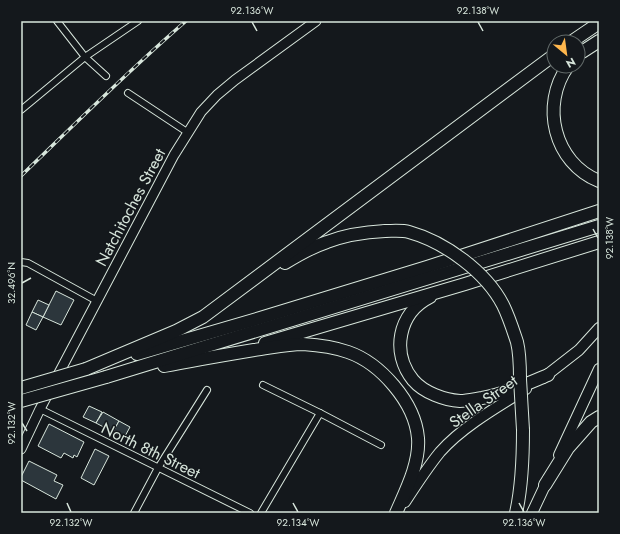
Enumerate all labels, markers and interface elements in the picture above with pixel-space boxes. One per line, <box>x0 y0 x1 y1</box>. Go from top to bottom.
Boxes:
text: 92.136°W <box>231 3 274 18</box>
text: 92.138°W <box>457 3 499 18</box>
north arrow <box>546 34 586 74</box>
text: N <box>563 54 579 72</box>
street label: Natchitoches Street <box>90 144 171 270</box>
text: 92.138°W <box>602 217 617 259</box>
text: 32.496°N <box>4 262 19 304</box>
street label: Stella Street <box>444 369 522 433</box>
text: 92.132°W <box>4 402 19 444</box>
street label: North 8th Street <box>97 417 204 484</box>
text: 92.132°W <box>50 515 92 530</box>
text: 92.134°W <box>277 515 320 530</box>
text: 92.136°W <box>503 515 546 530</box>

